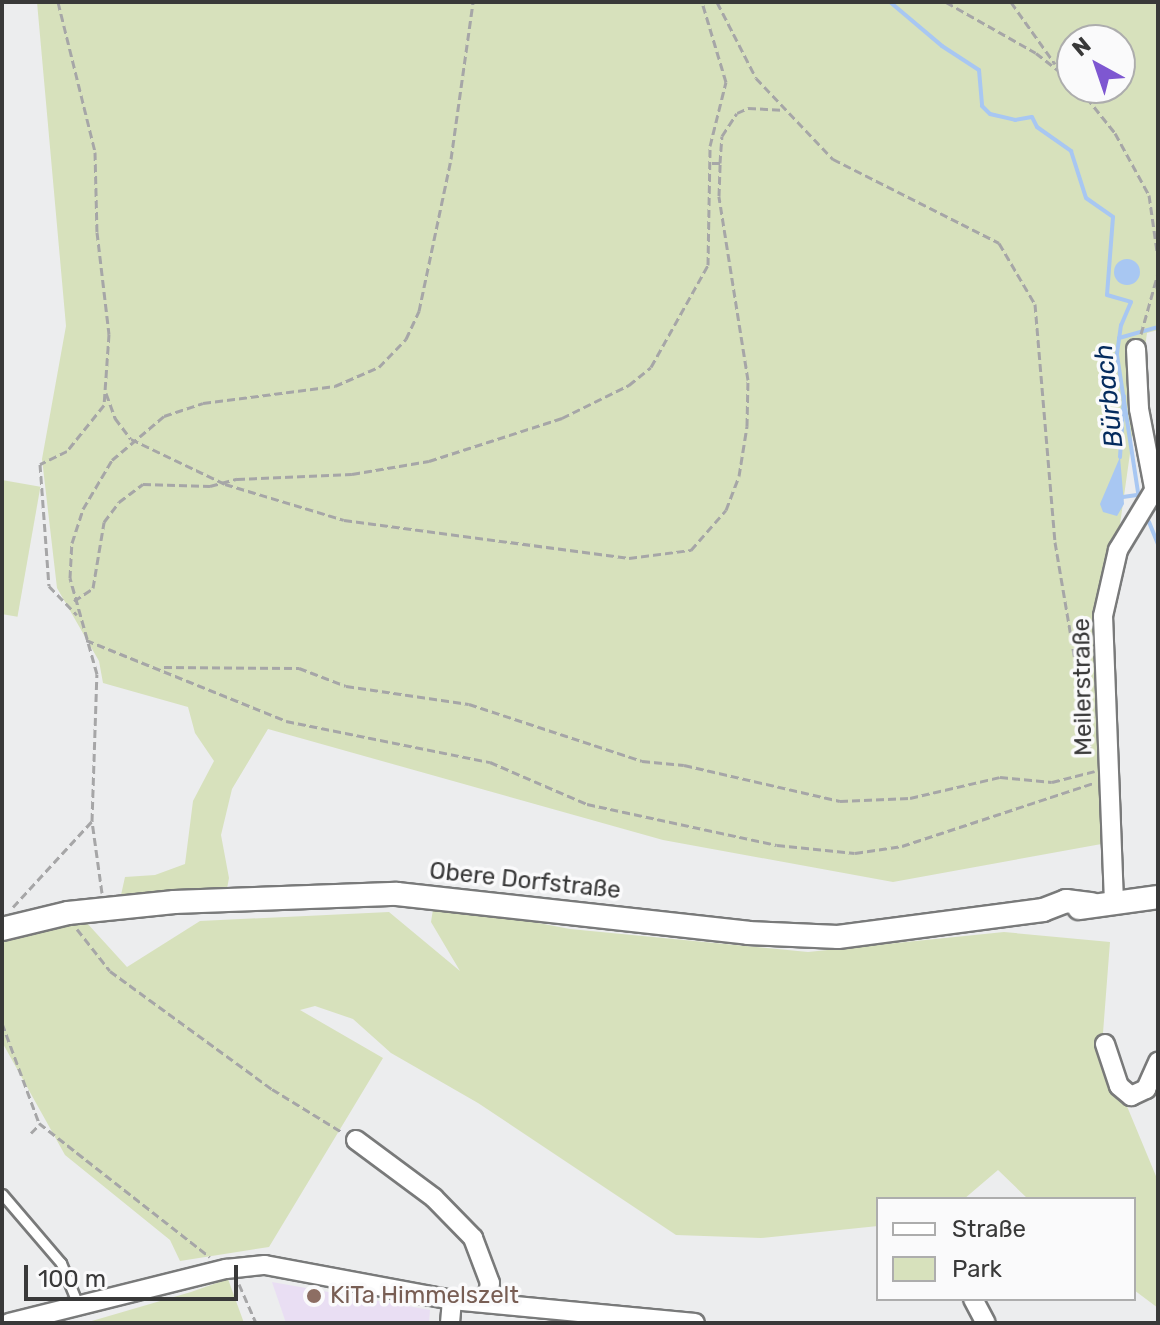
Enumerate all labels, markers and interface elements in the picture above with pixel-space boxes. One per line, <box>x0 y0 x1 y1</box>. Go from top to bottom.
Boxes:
north arrow <box>1056 24 1136 104</box>
text: N <box>1067 31 1096 62</box>
water label: Bürbach <box>1088 343 1130 449</box>
street label: Meilerstraße <box>1067 618 1099 756</box>
street label: Obere Dorfstraße <box>428 857 622 905</box>
legend <box>876 1197 1136 1301</box>
text: Straße <box>952 1215 1026 1243</box>
scale bar <box>28 1249 242 1299</box>
text: Park <box>952 1255 1002 1283</box>
text: 100 m <box>38 1265 106 1293</box>
place label: KiTa Himmelszelt <box>330 1282 519 1310</box>
marker: KiTa Himmelszelt <box>305 1287 323 1305</box>

